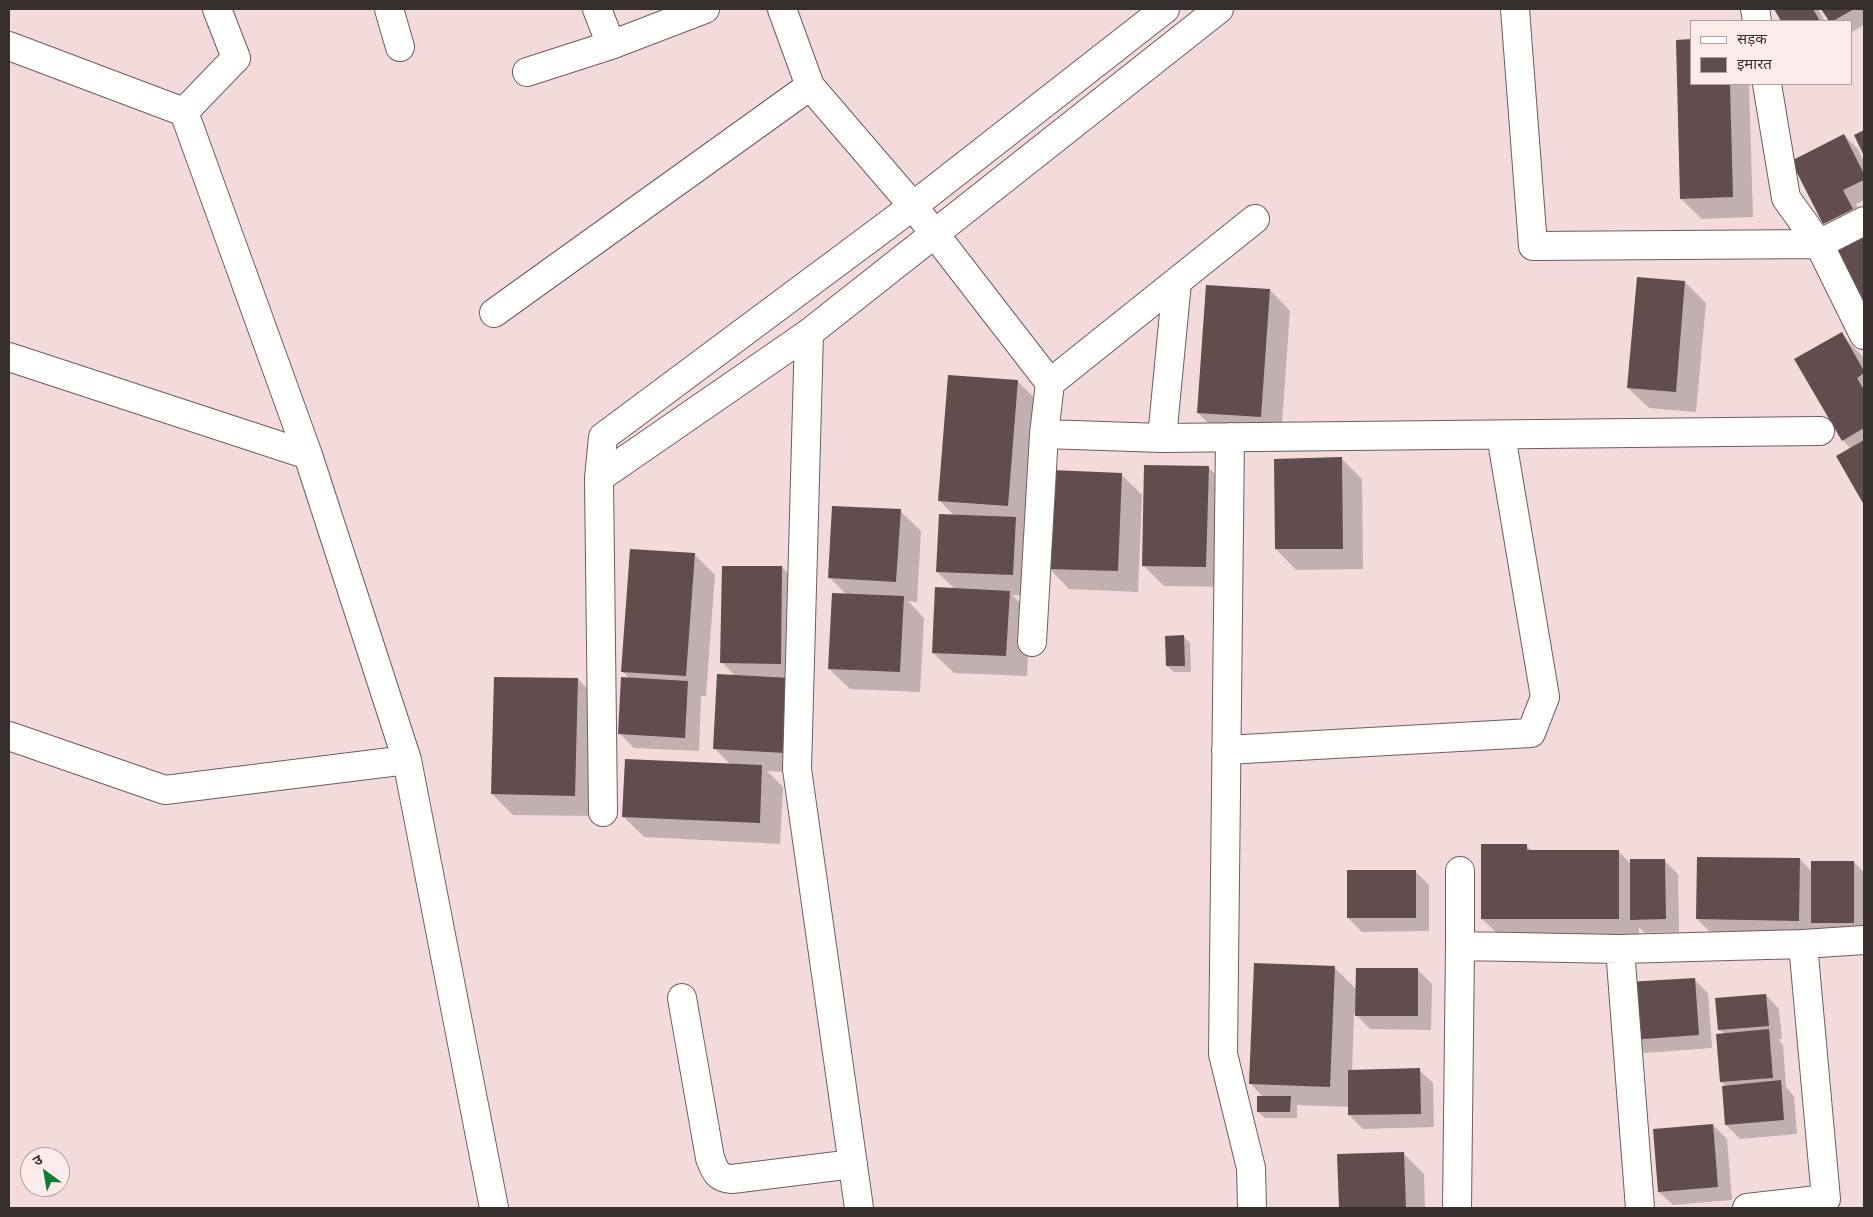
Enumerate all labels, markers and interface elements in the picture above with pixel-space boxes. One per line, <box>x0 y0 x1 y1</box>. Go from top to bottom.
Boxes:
legend <box>1690 20 1853 85</box>
text: सड़क <box>1737 29 1767 47</box>
text: इमारत <box>1737 54 1772 72</box>
north arrow <box>20 1147 70 1197</box>
text: उ <box>29 1150 45 1169</box>

